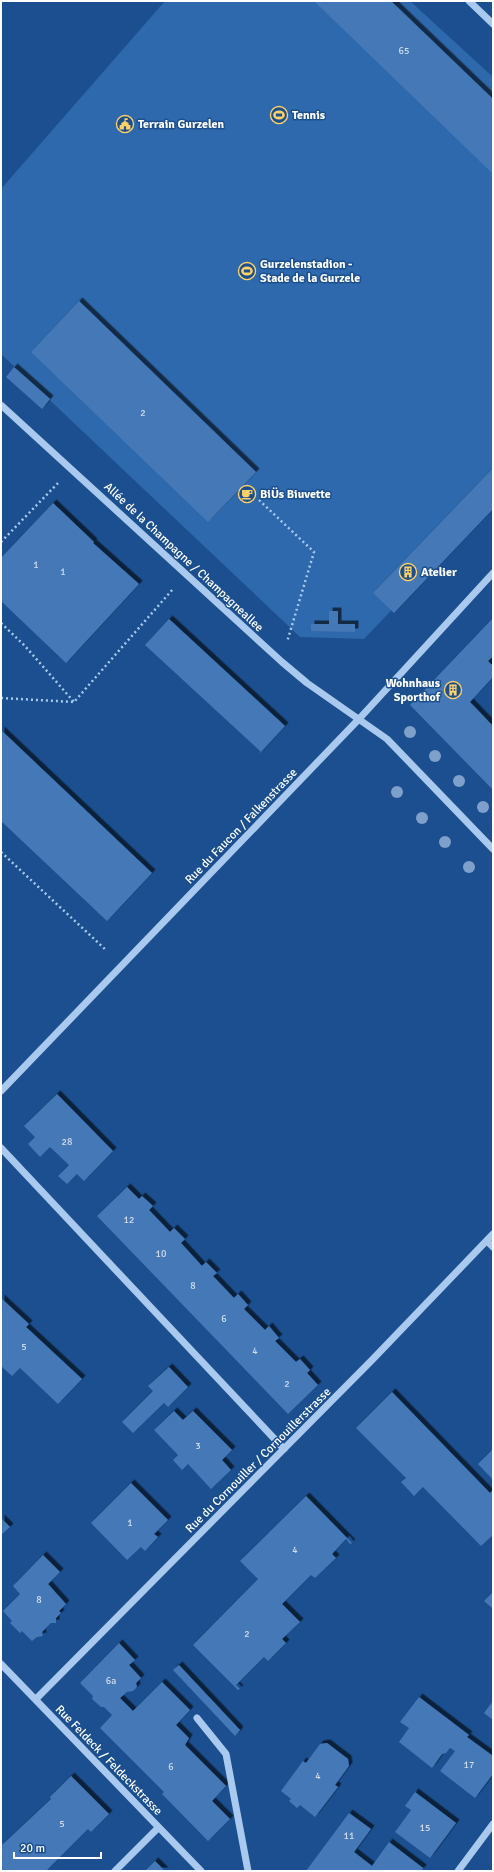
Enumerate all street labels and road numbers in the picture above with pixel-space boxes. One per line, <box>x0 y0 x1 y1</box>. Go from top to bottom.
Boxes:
street label: Allée de la Champagne / Champagneallee <box>101 479 267 635</box>
street label: Rue du Faucon / Falkenstrasse <box>182 765 301 887</box>
street label: Rue du Cornouiller / Cornouillerstrasse <box>182 1384 334 1536</box>
street label: Rue Feldeck / Feldeckstrasse <box>52 1702 165 1819</box>

